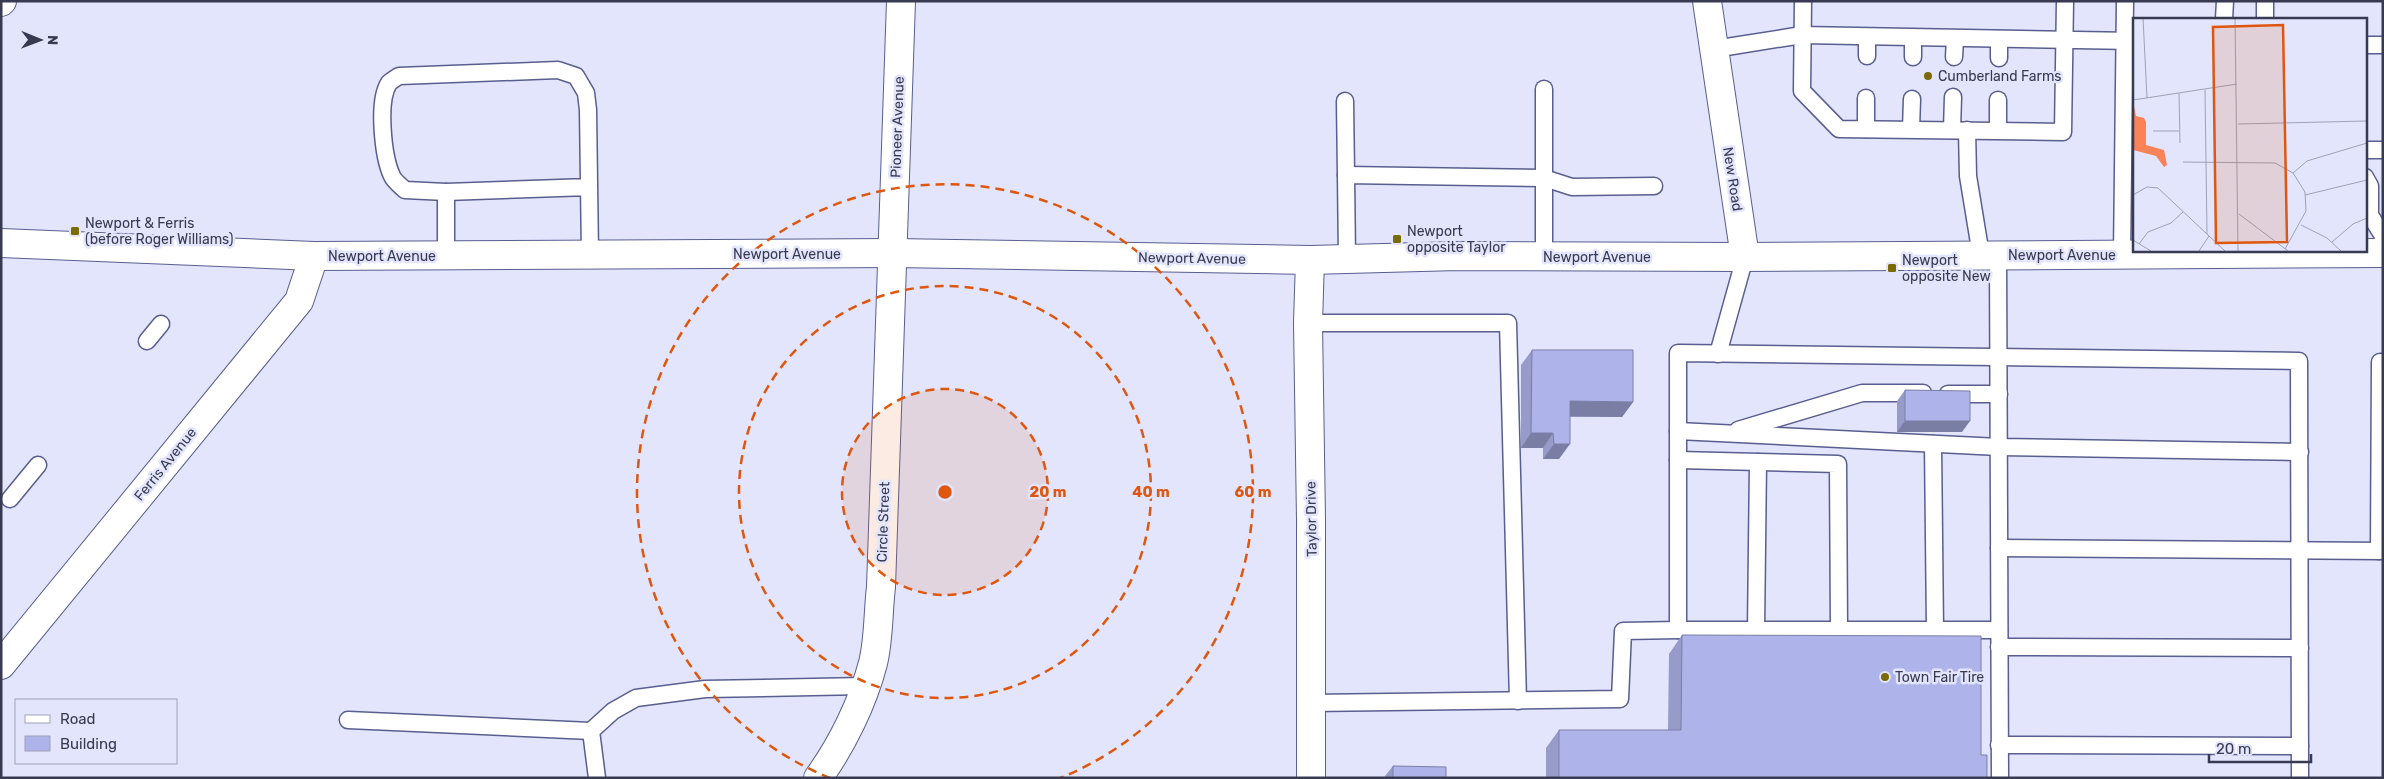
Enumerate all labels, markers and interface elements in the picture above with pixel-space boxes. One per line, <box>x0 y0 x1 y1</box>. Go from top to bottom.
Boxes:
north arrow <box>15 15 65 65</box>
inset map <box>2133 18 2366 251</box>
text: N <box>44 35 61 45</box>
place label: Cumberland Farms <box>1938 68 2061 85</box>
marker: Cumberland Farms <box>1922 70 1934 82</box>
street label: Pioneer Avenue <box>887 76 908 178</box>
street label: New Road <box>1719 146 1746 212</box>
place label: Newport & Ferris (before Roger Williams) <box>85 215 233 248</box>
place label: Newport opposite Taylor <box>1407 223 1506 256</box>
marker: Newport & Ferris (before Roger Williams) <box>69 225 81 237</box>
marker: Newport opposite Taylor <box>1391 233 1403 245</box>
street label: Newport Avenue <box>733 246 841 263</box>
street label: Newport Avenue <box>2008 247 2116 264</box>
street label: Newport Avenue <box>328 248 436 265</box>
street label: Newport Avenue <box>1138 249 1246 268</box>
street label: Newport Avenue <box>1543 249 1651 266</box>
place label: Newport opposite New <box>1902 252 1991 285</box>
marker: Newport opposite New <box>1886 262 1898 274</box>
street label: Ferris Avenue <box>131 424 200 504</box>
street label: Circle Street <box>874 481 893 563</box>
street label: Taylor Drive <box>1302 481 1321 557</box>
centre of rings <box>936 483 954 501</box>
text: 20 m <box>1030 483 1066 501</box>
text: 40 m <box>1132 483 1170 501</box>
text: 60 m <box>1235 483 1271 501</box>
place label: Town Fair Tire <box>1895 669 1984 686</box>
marker: Town Fair Tire <box>1879 671 1891 683</box>
legend <box>15 699 178 764</box>
text: Road <box>60 710 96 728</box>
scale bar <box>2209 732 2312 764</box>
text: Building <box>60 735 117 753</box>
text: 20 m <box>2216 740 2251 758</box>

